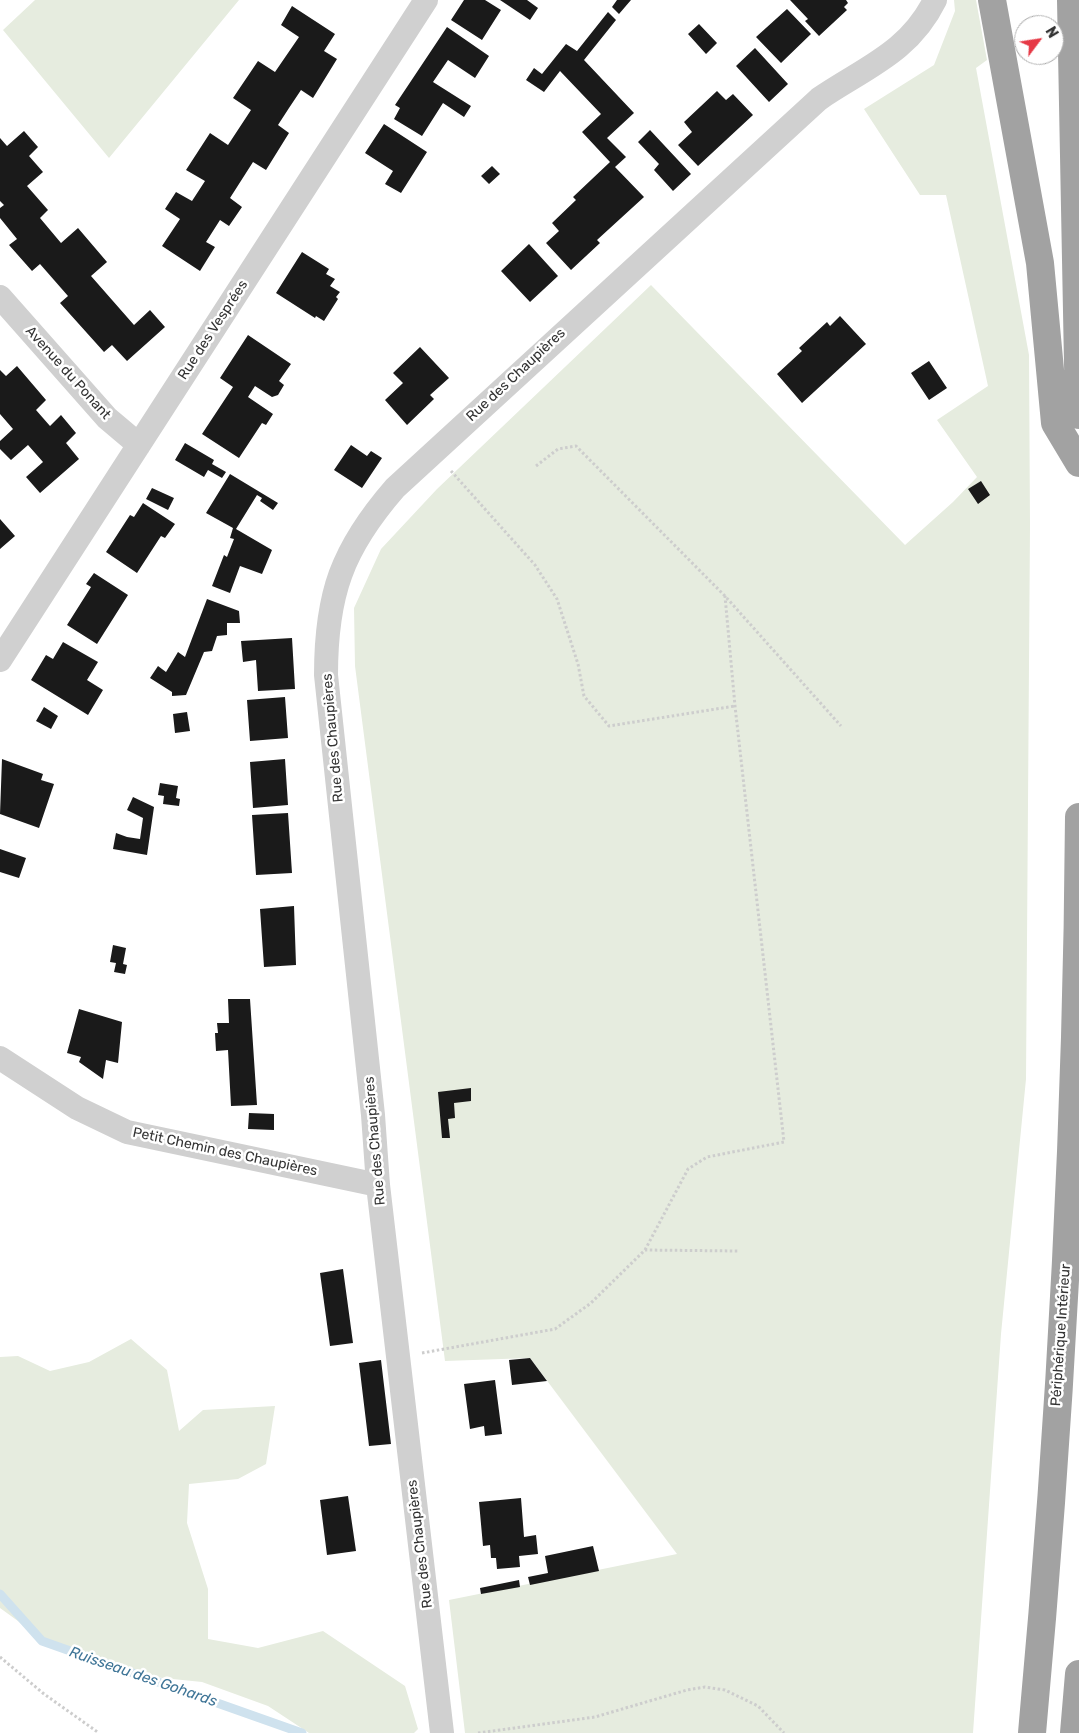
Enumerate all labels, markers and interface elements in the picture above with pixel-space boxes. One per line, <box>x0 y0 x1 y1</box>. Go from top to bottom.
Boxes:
north arrow <box>1014 15 1064 65</box>
text: N <box>1042 24 1061 41</box>
street label: Rue des Vesprées <box>175 277 251 383</box>
street label: Avenue du Ponant <box>22 323 114 423</box>
street label: Rue des Chaupières <box>463 325 569 425</box>
street label: Rue des Chaupières <box>319 673 347 803</box>
street label: Rue des Chaupières <box>361 1076 389 1206</box>
street label: Petit Chemin des Chaupières <box>131 1124 319 1180</box>
street label: Périphérique Intérieur <box>1048 1263 1074 1407</box>
street label: Rue des Chaupières <box>404 1479 436 1609</box>
water label: Ruisseau des Gohards <box>67 1643 219 1711</box>

